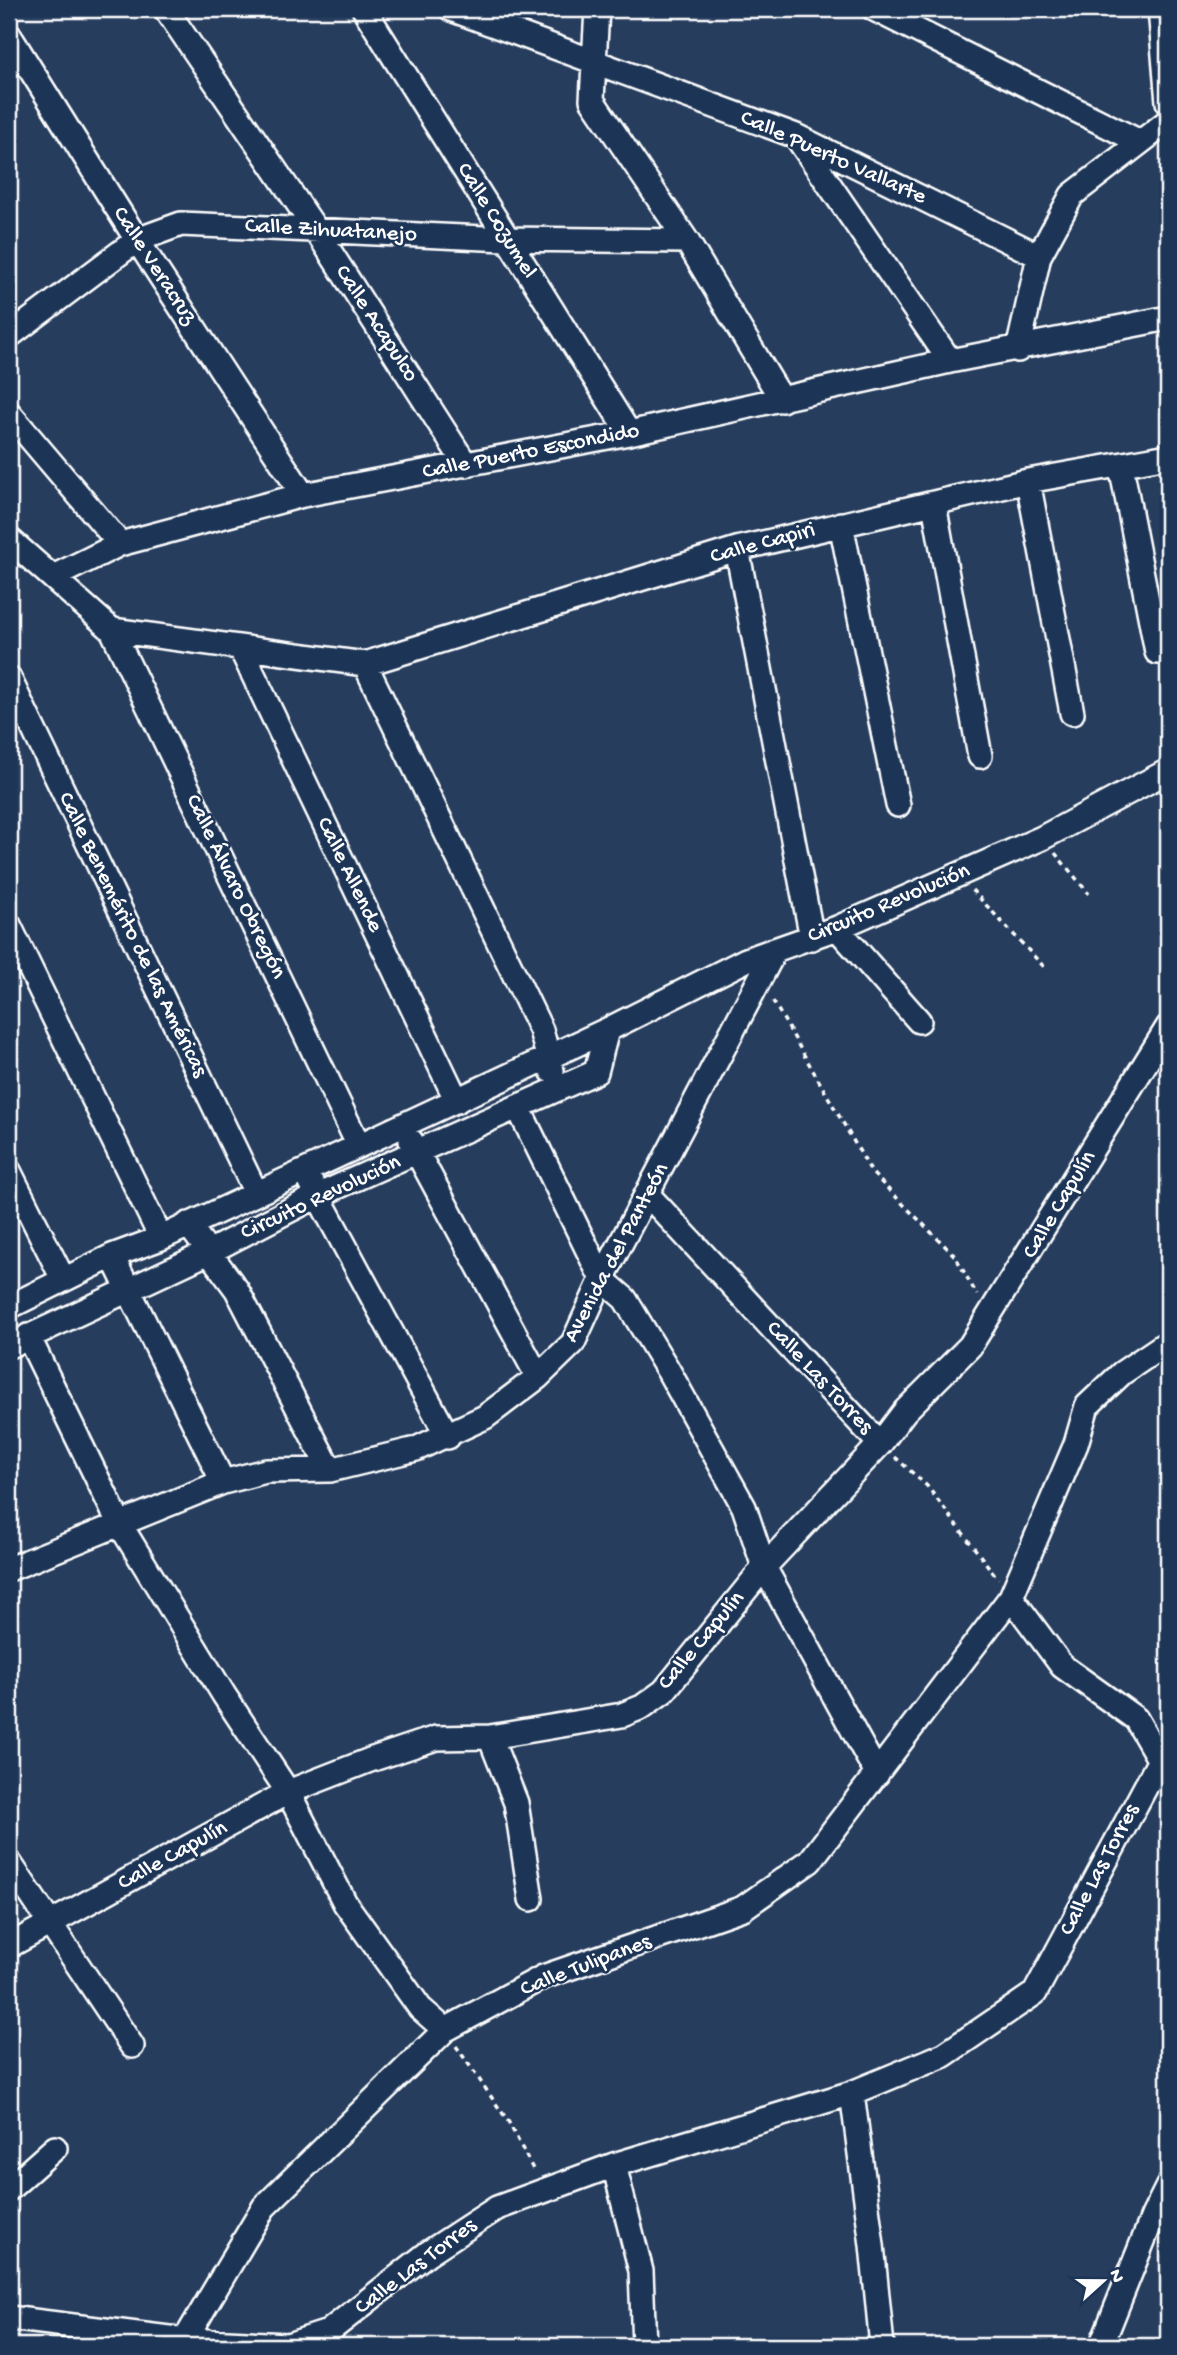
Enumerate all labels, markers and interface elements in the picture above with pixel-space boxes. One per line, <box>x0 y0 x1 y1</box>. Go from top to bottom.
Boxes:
street label: Calle Puerto Vallarte <box>736 105 931 212</box>
street label: Calle Cozumel <box>450 158 542 284</box>
street label: Calle Veracruz <box>106 202 203 331</box>
street label: Calle Zihuatanejo <box>244 213 418 249</box>
street label: Calle Acapulco <box>328 261 424 387</box>
street label: Calle Puerto Escondido <box>420 418 642 486</box>
street label: Calle Capiri <box>708 517 818 571</box>
street label: Calle Benemérito de las Américas <box>51 788 213 1082</box>
street label: Calle Álvaro Obregón <box>179 790 292 984</box>
street label: Calle Allende <box>310 813 389 938</box>
street label: Circuito Revolución <box>804 858 974 950</box>
street label: Calle Capulín <box>1017 1146 1103 1264</box>
street label: Circuito Revolución <box>237 1149 405 1247</box>
street label: Avenida del Panteón <box>558 1159 676 1347</box>
street label: Calle Las Torres <box>760 1316 879 1441</box>
street label: Calle Capulín <box>653 1586 751 1696</box>
street label: Calle Las Torres <box>1054 1799 1146 1940</box>
street label: Calle Capulín <box>114 1815 233 1897</box>
street label: Calle Tulipanes <box>517 1929 656 2003</box>
street label: Calle Las Torres <box>350 2212 483 2321</box>
north arrow <box>1068 2246 1138 2316</box>
text: N <box>1103 2266 1129 2286</box>

